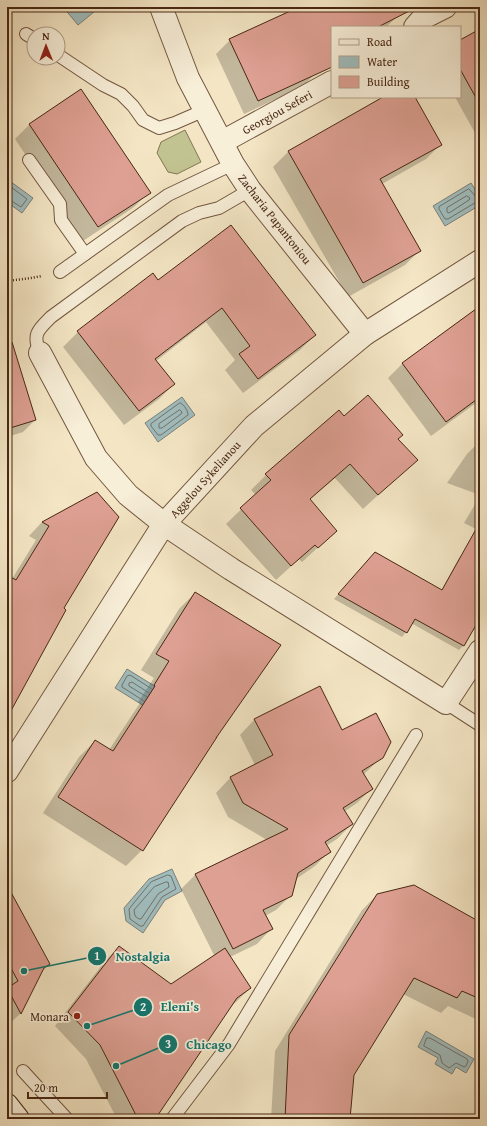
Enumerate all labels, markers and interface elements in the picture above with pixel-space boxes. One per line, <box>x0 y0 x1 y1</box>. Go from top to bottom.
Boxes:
north arrow <box>26 26 66 66</box>
legend <box>331 26 461 98</box>
text: N <box>42 28 50 44</box>
text: Road <box>367 33 393 50</box>
text: Water <box>367 53 397 70</box>
text: Building <box>367 73 410 90</box>
street label: Georgiou Seferi <box>239 85 316 138</box>
street label: Zacharia Papantoniou <box>234 170 316 268</box>
street label: Aggelou Sykelianou <box>166 436 245 521</box>
callout: Nostalgia <box>87 944 178 969</box>
text: 1 <box>94 947 100 964</box>
text: Nostalgia <box>116 947 171 966</box>
callout: Eleni's <box>133 994 207 1019</box>
text: Eleni's <box>161 997 200 1016</box>
text: 2 <box>140 998 146 1015</box>
place label: Monara <box>30 1008 69 1025</box>
marker: Monara <box>72 1011 82 1021</box>
callout: Chicago <box>158 1032 240 1057</box>
text: 3 <box>165 1035 171 1052</box>
text: Chicago <box>186 1035 232 1054</box>
scale bar <box>28 1074 107 1100</box>
text: 20 m <box>34 1079 58 1096</box>

